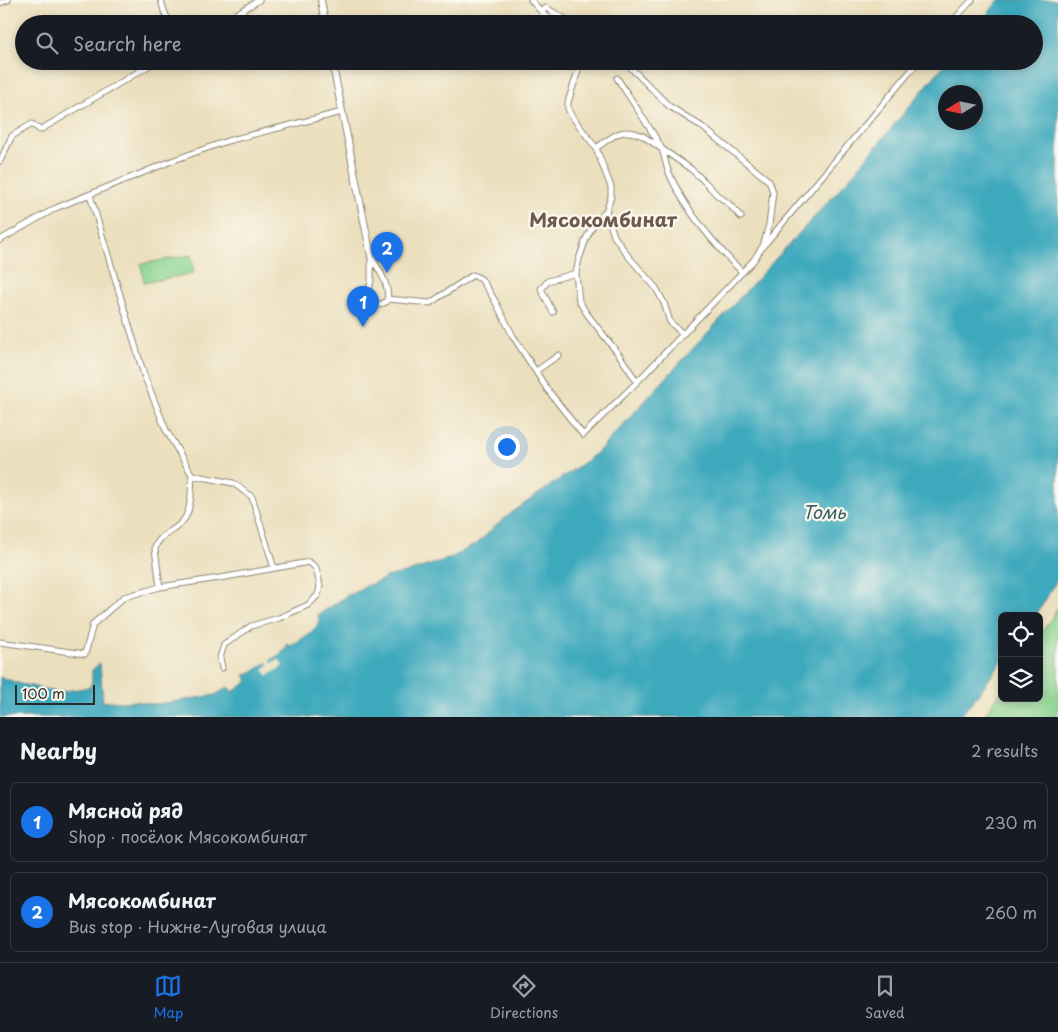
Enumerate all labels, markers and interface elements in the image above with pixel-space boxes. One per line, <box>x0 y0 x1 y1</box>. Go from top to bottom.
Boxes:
search box <box>15 15 1043 70</box>
icon: search <box>33 29 61 57</box>
text: Search here <box>73 29 182 57</box>
north arrow <box>938 85 983 130</box>
district label: Мясокомбинат <box>529 205 678 233</box>
pin: 2 <box>371 232 403 273</box>
pin: 1 <box>347 286 379 327</box>
your location <box>494 434 520 460</box>
water label: Томь <box>802 498 847 525</box>
map controls <box>998 612 1043 702</box>
button: locate <box>998 612 1043 657</box>
button: layers <box>998 657 1043 702</box>
scale bar <box>15 682 95 705</box>
text: 100 m <box>22 683 65 704</box>
text: Nearby <box>20 734 97 766</box>
text: 2 results <box>971 738 1038 762</box>
text: Мясной ряд <box>68 796 183 824</box>
text: 1 <box>33 810 41 834</box>
text: 230 m <box>985 810 1037 834</box>
text: Shop · посёлок Мясокомбинат <box>68 824 307 848</box>
text: Мясокомбинат <box>68 886 216 914</box>
text: 2 <box>31 900 43 924</box>
text: 260 m <box>985 900 1037 924</box>
text: Bus stop · Нижне-Луговая улица <box>68 914 327 938</box>
tab: Map <box>153 972 183 1023</box>
tab: Directions <box>490 972 558 1023</box>
tab: Saved <box>865 972 905 1023</box>

